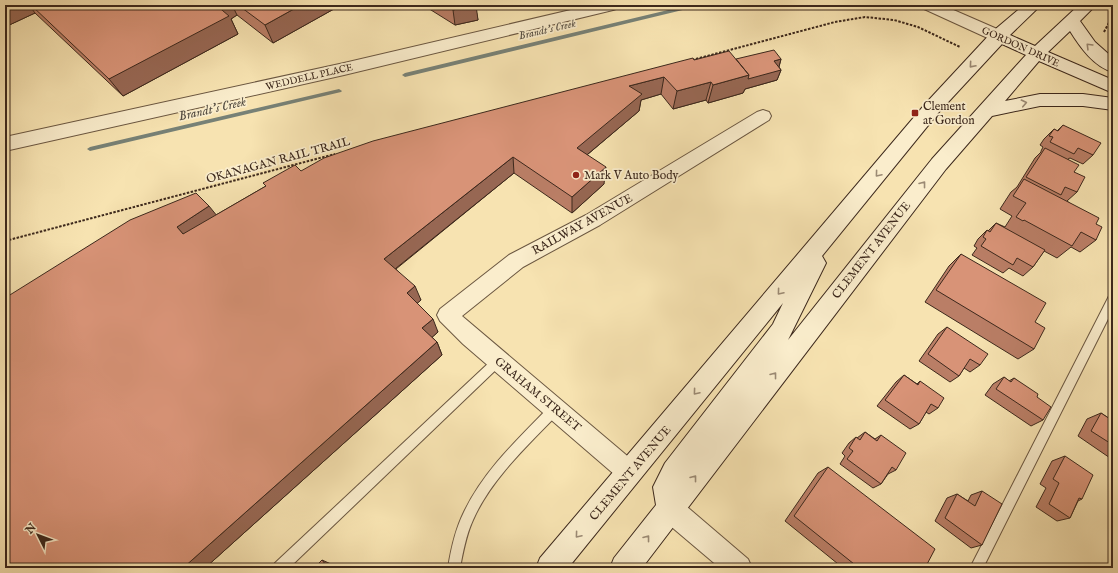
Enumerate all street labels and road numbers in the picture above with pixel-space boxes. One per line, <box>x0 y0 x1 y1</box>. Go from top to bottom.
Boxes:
street label: GORDON DRIVE <box>979 24 1061 70</box>
street label: WEDDELL PLACE <box>264 61 354 94</box>
street label: OKANAGAN RAIL TRAIL <box>205 134 352 187</box>
street label: RAILWAY AVENUE <box>529 191 635 258</box>
street label: CLEMENT AVENUE <box>829 199 914 302</box>
street label: GRAHAM STREET <box>491 354 584 435</box>
street label: CLEMENT AVENUE <box>586 423 674 524</box>

